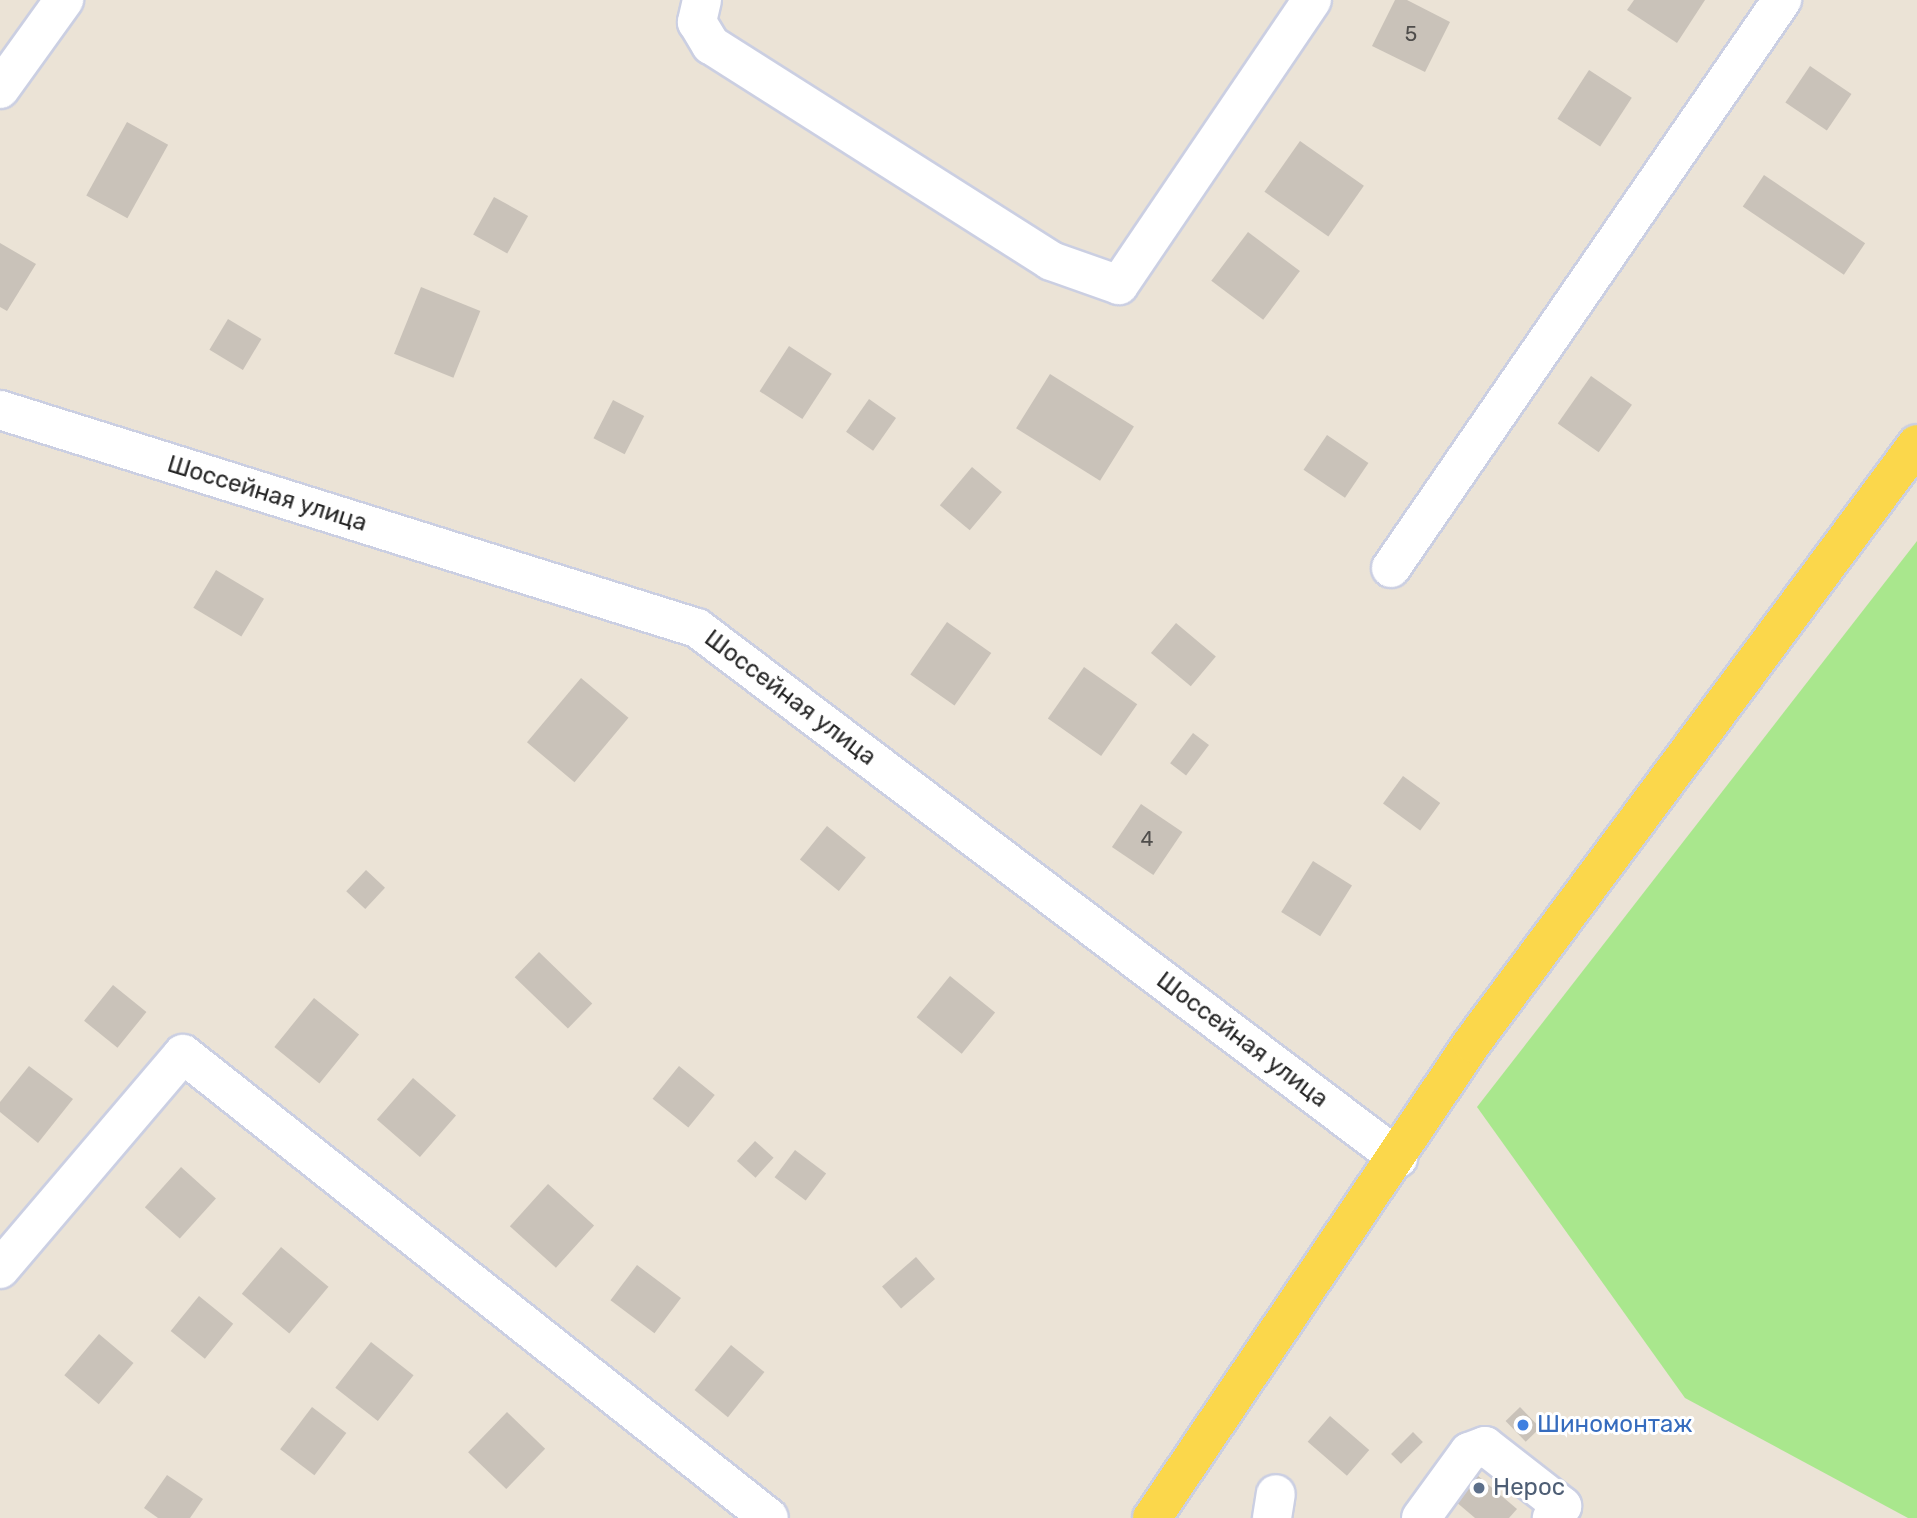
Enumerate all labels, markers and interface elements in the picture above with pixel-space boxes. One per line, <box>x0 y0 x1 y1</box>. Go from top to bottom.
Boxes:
house number: 5 <box>1405 21 1417 47</box>
street label: Шоссейная улица <box>164 450 370 538</box>
street label: Шоссейная улица <box>699 624 881 772</box>
house number: 4 <box>1140 826 1154 852</box>
street label: Шоссейная улица <box>1151 966 1333 1114</box>
place label: Шиномонтаж <box>1537 1411 1692 1439</box>
marker: Шиномонтаж <box>1515 1417 1531 1433</box>
place label: Нерос <box>1493 1474 1565 1502</box>
marker: Нерос <box>1471 1480 1487 1496</box>

